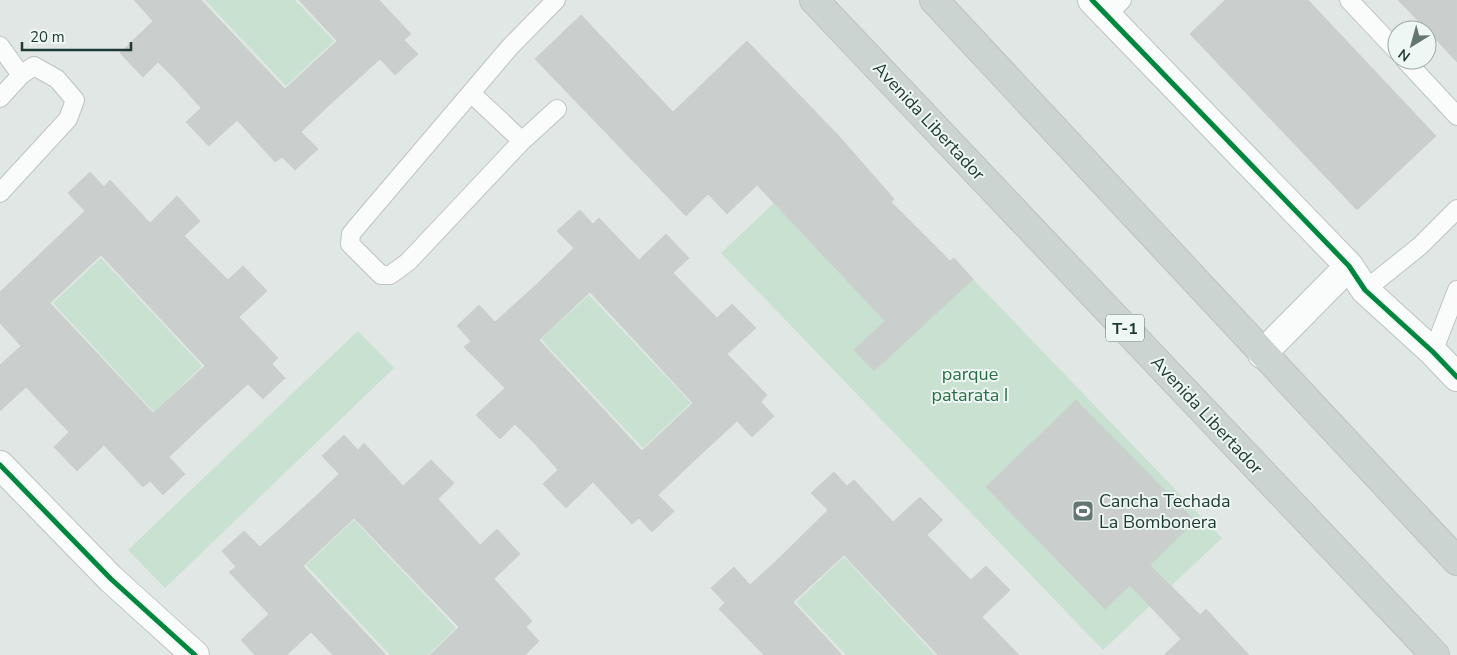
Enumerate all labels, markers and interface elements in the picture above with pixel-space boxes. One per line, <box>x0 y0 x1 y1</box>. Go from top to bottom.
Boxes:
scale bar <box>22 20 131 52</box>
north arrow <box>1387 20 1437 70</box>
text: 20 m <box>30 27 65 47</box>
text: N <box>1395 44 1414 66</box>
street label: Avenida Libertador <box>868 56 991 186</box>
road number: T-1 <box>1106 314 1144 342</box>
street label: Avenida Libertador <box>1146 350 1269 480</box>
park label: parque patarata I <box>932 362 1008 407</box>
place label: Cancha Techada La Bombonera <box>1099 489 1230 534</box>
sports icon: Cancha Techada La Bombonera <box>1071 499 1095 523</box>

